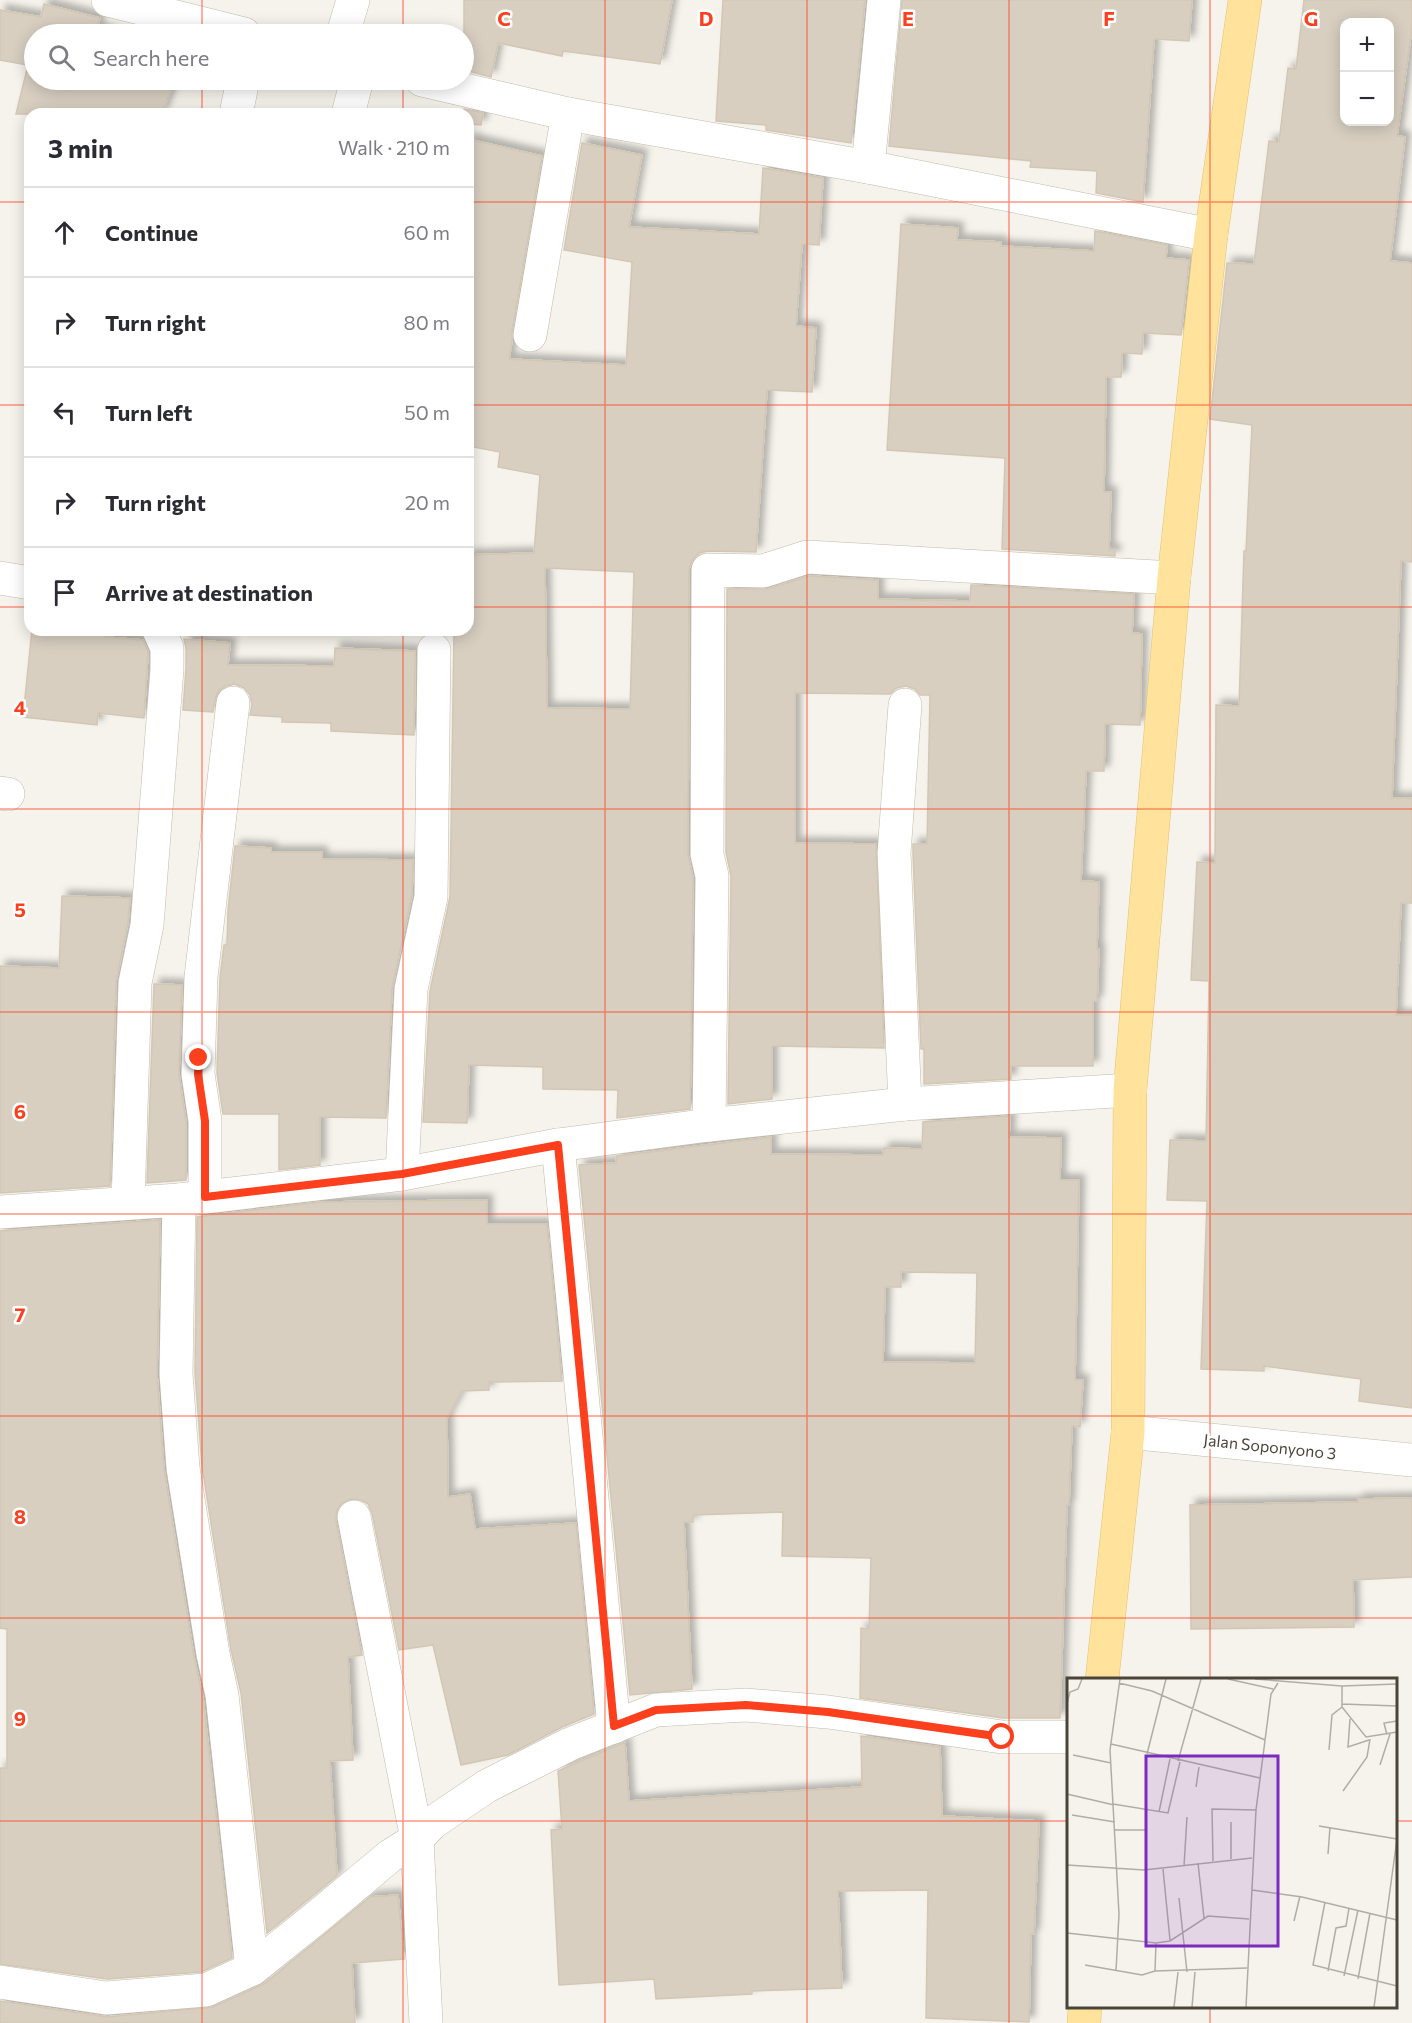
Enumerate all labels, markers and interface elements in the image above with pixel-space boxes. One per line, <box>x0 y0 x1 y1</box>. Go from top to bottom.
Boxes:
text: C <box>497 6 511 30</box>
text: D <box>699 6 713 30</box>
text: E <box>902 6 914 30</box>
text: F <box>1103 6 1115 30</box>
text: G <box>1304 6 1318 30</box>
map controls <box>1340 18 1394 126</box>
button: + <box>1340 18 1394 72</box>
search box <box>24 24 474 90</box>
icon: search <box>45 41 78 74</box>
text: Search here <box>93 44 209 71</box>
button: − <box>1340 72 1394 126</box>
text: 3 min <box>48 132 113 163</box>
text: Walk · 210 m <box>338 135 450 159</box>
icon: ahead <box>48 216 81 249</box>
text: Continue <box>105 219 198 246</box>
text: 60 m <box>404 220 450 244</box>
icon: right <box>48 306 81 339</box>
text: Turn right <box>105 309 206 336</box>
text: 80 m <box>404 310 450 334</box>
icon: left <box>48 396 81 429</box>
text: Turn left <box>105 399 192 426</box>
text: 50 m <box>404 400 450 424</box>
icon: right <box>48 486 81 519</box>
text: Turn right <box>105 489 206 516</box>
text: 20 m <box>405 490 450 514</box>
icon: arrive <box>48 576 81 609</box>
text: Arrive at destination <box>105 579 313 606</box>
text: 4 <box>14 695 26 719</box>
text: 5 <box>14 897 26 921</box>
route end <box>185 1044 211 1070</box>
text: 6 <box>14 1099 26 1123</box>
text: 7 <box>15 1302 26 1326</box>
street label: Jalan Soponyono 3 <box>1203 1430 1337 1462</box>
text: 8 <box>14 1504 26 1528</box>
inset map <box>1067 1678 1397 2008</box>
text: 9 <box>14 1706 26 1730</box>
route start <box>988 1723 1014 1749</box>

